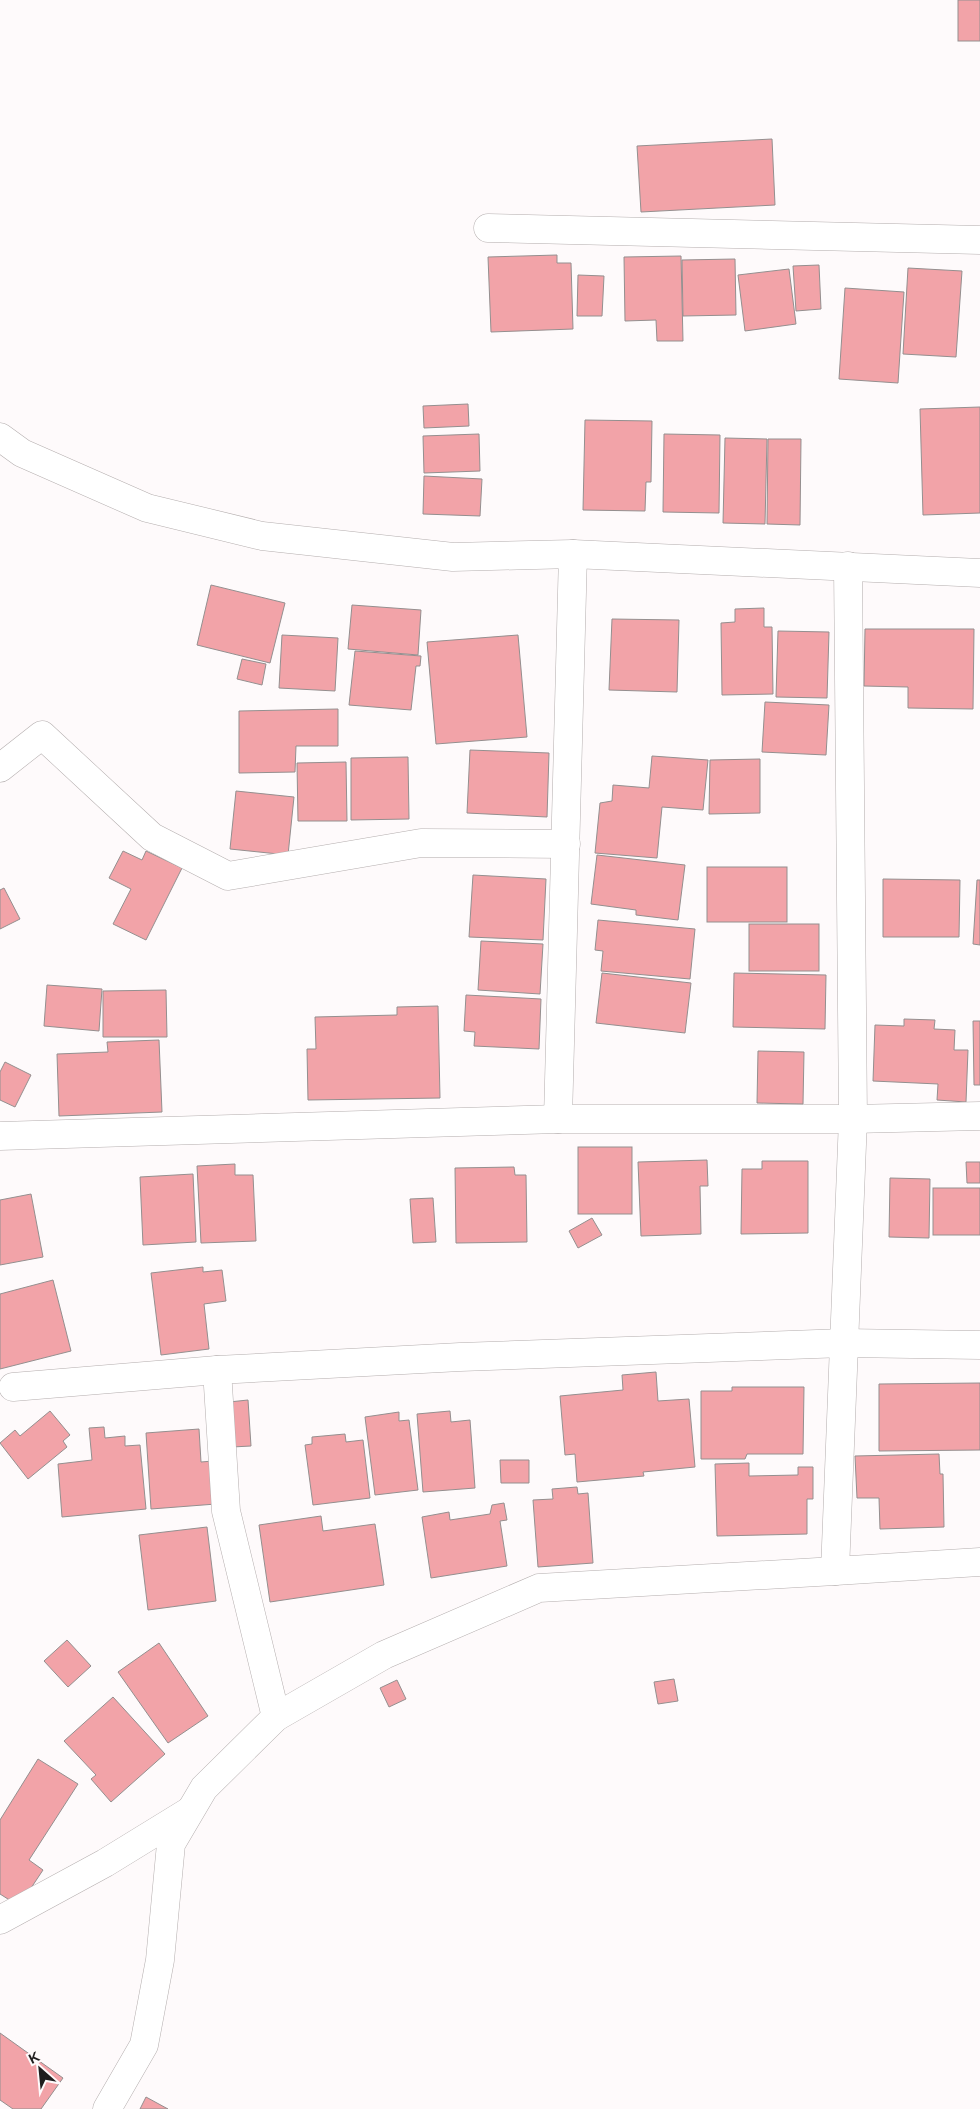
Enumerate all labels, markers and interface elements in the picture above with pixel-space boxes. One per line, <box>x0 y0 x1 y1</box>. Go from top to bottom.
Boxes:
north arrow <box>15 2044 65 2094</box>
text: K <box>26 2048 42 2067</box>

